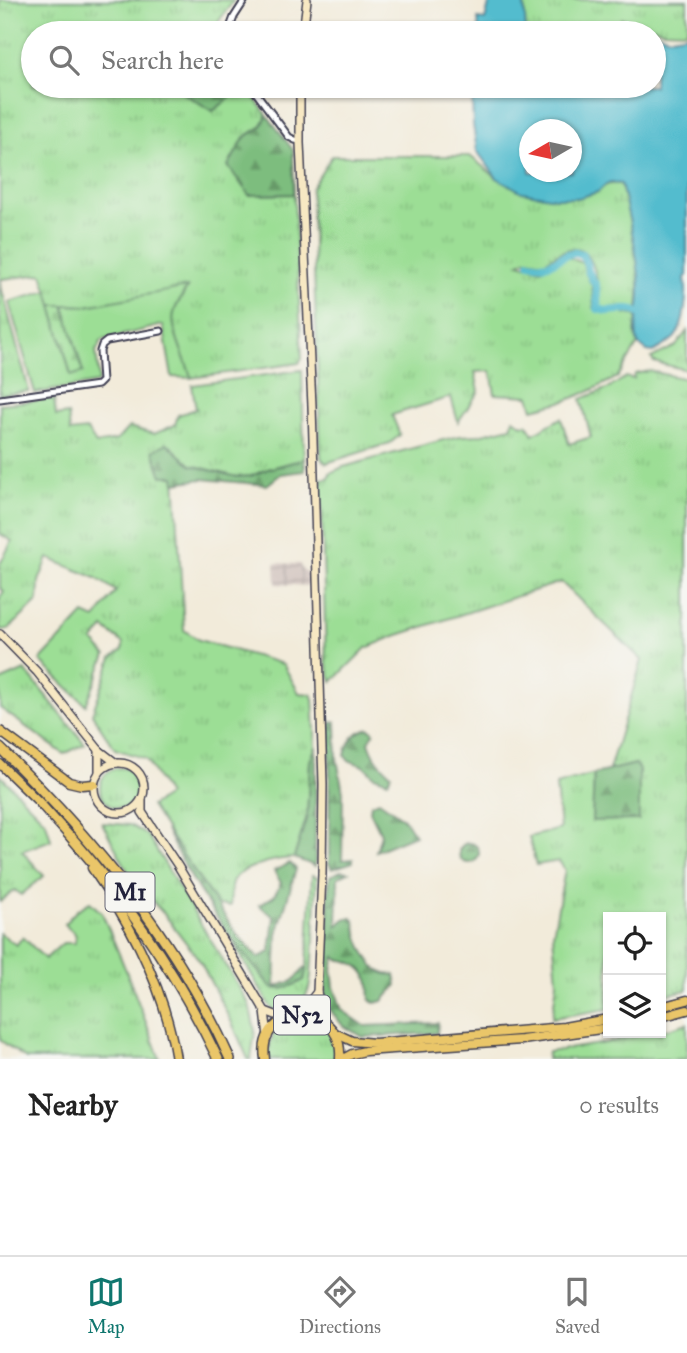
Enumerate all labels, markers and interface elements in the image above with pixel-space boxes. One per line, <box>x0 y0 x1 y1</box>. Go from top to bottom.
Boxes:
search box <box>21 21 666 98</box>
icon: search <box>45 41 83 79</box>
text: Search here <box>101 44 224 76</box>
north arrow <box>519 119 582 182</box>
road number: M1 <box>106 872 154 912</box>
map controls <box>603 912 666 1038</box>
button: locate <box>603 912 666 975</box>
button: layers <box>603 975 666 1038</box>
road number: N52 <box>274 996 330 1034</box>
text: Nearby <box>28 1087 118 1123</box>
text: 0 results <box>579 1091 659 1119</box>
tab: Map <box>87 1273 125 1338</box>
tab: Directions <box>299 1273 381 1338</box>
tab: Saved <box>555 1273 600 1338</box>

